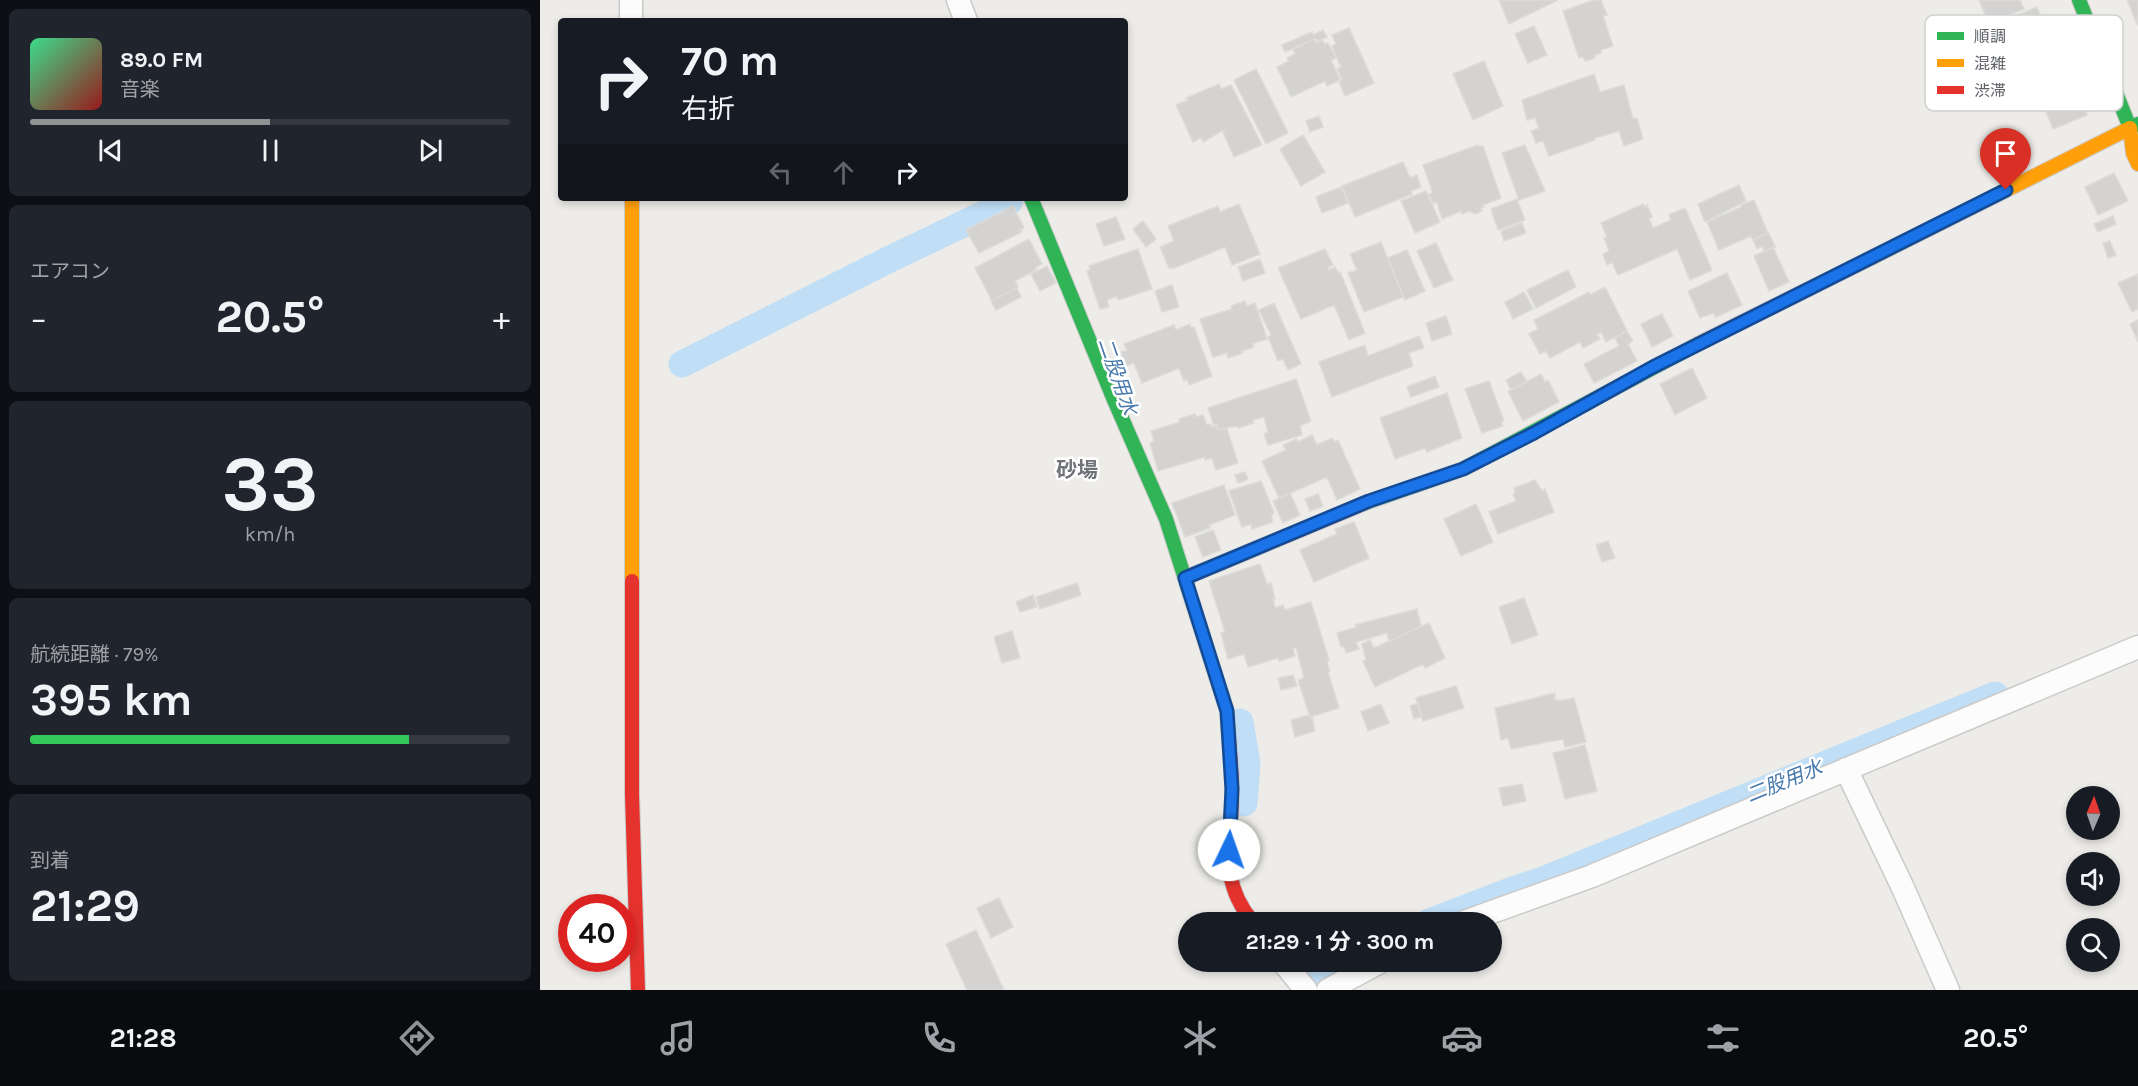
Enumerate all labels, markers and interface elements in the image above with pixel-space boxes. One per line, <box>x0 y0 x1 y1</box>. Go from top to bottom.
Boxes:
legend <box>1925 15 2123 111</box>
text: 順調 <box>1974 27 2006 46</box>
text: 70 m <box>681 36 779 86</box>
icon: right <box>582 42 660 120</box>
text: 89.0 FM <box>120 47 203 73</box>
text: 混雑 <box>1974 54 2006 73</box>
text: 音楽 <box>120 78 160 101</box>
text: 渋滞 <box>1974 81 2006 100</box>
text: 右折 <box>681 93 735 125</box>
pin <box>1980 128 2031 190</box>
icon: previous <box>94 134 127 167</box>
icon: pause <box>254 134 287 167</box>
icon: next <box>414 134 447 167</box>
icon: arrive <box>1989 137 2022 170</box>
icon: left <box>764 156 797 189</box>
icon: ahead <box>827 156 860 189</box>
icon: right <box>890 156 923 189</box>
text: エアコン <box>30 260 110 283</box>
text: 20.5° <box>215 291 325 343</box>
text: − <box>30 299 47 337</box>
text: + <box>493 299 510 337</box>
water label: 二股用水 <box>1094 335 1142 420</box>
text: 33 <box>221 438 319 530</box>
district label: 砂場 <box>1056 458 1098 482</box>
text: km/h <box>245 523 295 546</box>
text: 航続距離 · 79% <box>30 643 159 666</box>
text: 395 km <box>30 674 192 726</box>
water label: 二股用水 <box>1743 755 1827 807</box>
north arrow <box>2066 786 2120 840</box>
map controls <box>2066 786 2120 972</box>
position arrow <box>1197 818 1261 882</box>
text: 到着 <box>30 849 70 872</box>
button: sound <box>2066 852 2120 906</box>
text: 21:29 <box>30 880 140 932</box>
speed limit sign: 40 <box>558 894 636 972</box>
button: search <box>2066 918 2120 972</box>
text: 21:29 · 1 分 · 300 m <box>1246 929 1434 955</box>
icon: directions <box>396 1017 438 1059</box>
icon: music <box>657 1017 699 1059</box>
icon: phone <box>918 1017 960 1059</box>
icon: climate <box>1179 1017 1221 1059</box>
icon: car <box>1441 1017 1483 1059</box>
icon: filters <box>1702 1017 1744 1059</box>
text: 21:28 <box>110 1022 177 1054</box>
text: 20.5° <box>1963 1022 2028 1054</box>

